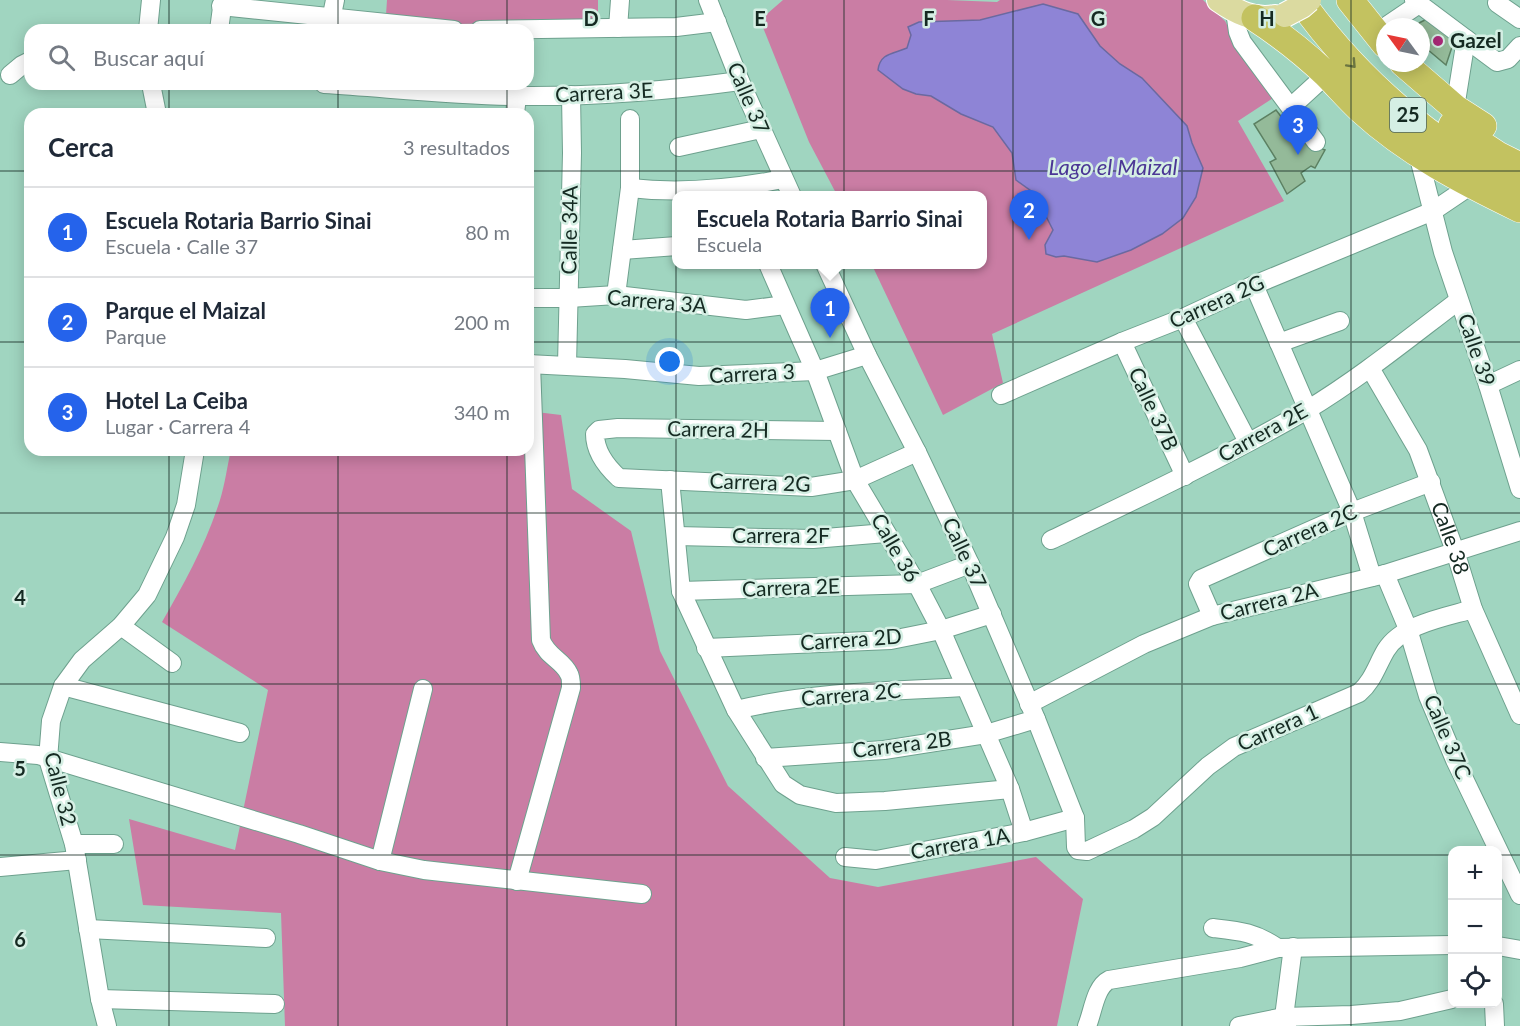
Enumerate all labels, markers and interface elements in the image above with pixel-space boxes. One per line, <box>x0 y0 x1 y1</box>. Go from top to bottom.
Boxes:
text: D <box>583 6 599 30</box>
text: E <box>754 6 766 30</box>
text: F <box>923 6 935 30</box>
text: G <box>1091 6 1105 30</box>
text: H <box>1259 6 1275 30</box>
north arrow <box>1376 18 1430 72</box>
search box <box>24 24 534 90</box>
place label: Gazel <box>1450 27 1502 52</box>
marker: Gazel <box>1431 34 1445 48</box>
icon: search <box>45 41 78 74</box>
text: Buscar aquí <box>93 44 204 71</box>
one-way arrow <box>1345 57 1356 67</box>
street label: Calle 37 <box>723 58 776 137</box>
street label: Carrera 3E <box>554 76 654 107</box>
road number: 25 <box>1390 98 1426 132</box>
pin: 3 <box>1278 106 1318 155</box>
text: Cerca <box>48 131 114 163</box>
text: 3 resultados <box>403 135 510 159</box>
water label: Lago el Maizal <box>1048 153 1178 180</box>
street label: Calle 34A <box>555 184 582 275</box>
pin: 2 <box>1010 190 1048 240</box>
popup <box>672 191 987 269</box>
text: Escuela Rotaria Barrio Sinai <box>696 205 963 232</box>
text: Escuela Rotaria Barrio Sinai <box>105 207 372 234</box>
text: 1 <box>62 220 73 244</box>
text: 80 m <box>465 220 510 244</box>
text: Escuela <box>696 232 762 256</box>
text: Escuela · Calle 37 <box>105 234 258 258</box>
street label: Carrera 2G <box>1165 269 1268 333</box>
street label: Carrera 3A <box>606 284 709 317</box>
pin: 1 <box>810 288 850 338</box>
text: Parque el Maizal <box>105 297 266 324</box>
text: 2 <box>62 310 73 334</box>
text: 200 m <box>454 310 510 334</box>
street label: Calle 39 <box>1453 310 1501 389</box>
text: Parque <box>105 324 166 348</box>
your location <box>655 347 684 376</box>
street label: Carrera 3 <box>708 358 795 387</box>
street label: Calle 37B <box>1124 363 1184 454</box>
text: Hotel La Ceiba <box>105 387 248 414</box>
street label: Carrera 2E <box>1213 397 1311 466</box>
text: 3 <box>62 400 73 424</box>
text: 340 m <box>454 400 510 424</box>
text: Lugar · Carrera 4 <box>105 414 250 438</box>
street label: Carrera 2H <box>667 415 769 442</box>
street label: Carrera 2G <box>709 467 811 496</box>
street label: Carrera 2C <box>1259 498 1360 561</box>
street label: Calle 38 <box>1427 498 1476 577</box>
street label: Calle 36 <box>867 508 926 586</box>
street label: Calle 37 <box>938 513 993 592</box>
street label: Carrera 2F <box>732 522 830 547</box>
street label: Carrera 2E <box>742 572 840 601</box>
street label: Carrera 2A <box>1217 576 1321 625</box>
text: 4 <box>14 585 26 609</box>
street label: Carrera 2D <box>799 622 903 655</box>
street label: Carrera 2C <box>800 677 902 710</box>
street label: Calle 37C <box>1419 690 1477 782</box>
street label: Carrera 1 <box>1233 698 1322 756</box>
street label: Carrera 2B <box>851 725 953 762</box>
street label: Calle 32 <box>40 749 83 828</box>
text: 5 <box>14 756 26 780</box>
street label: Carrera 1A <box>908 821 1012 864</box>
map controls <box>1448 846 1502 1008</box>
button: + <box>1448 846 1502 900</box>
button: − <box>1448 900 1502 954</box>
text: 6 <box>14 927 26 951</box>
button: locate <box>1448 954 1502 1008</box>

